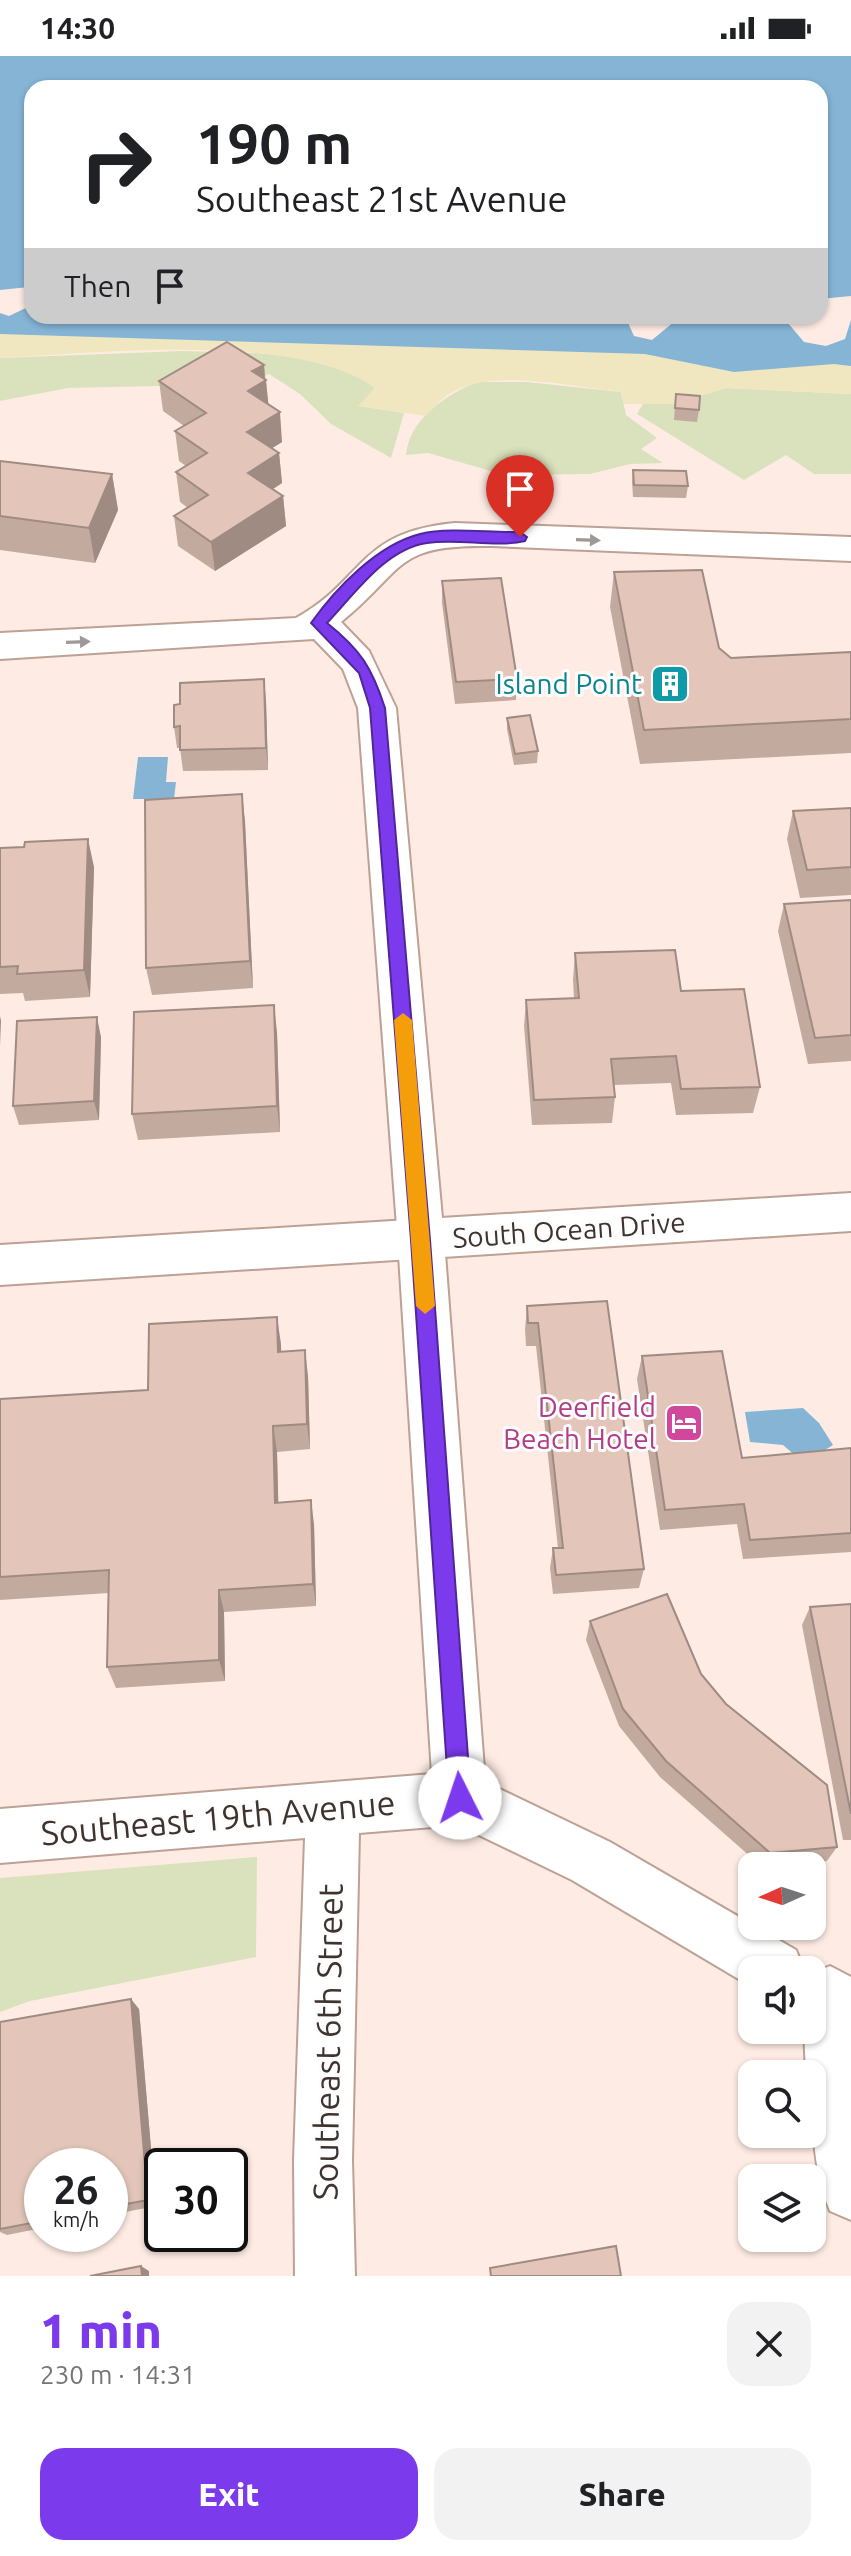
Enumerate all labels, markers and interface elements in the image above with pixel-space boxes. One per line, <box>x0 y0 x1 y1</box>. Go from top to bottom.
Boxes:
text: 14:30 <box>40 11 115 45</box>
icon: right <box>64 112 168 216</box>
text: 190 m <box>196 112 352 175</box>
text: Southeast 21st Avenue <box>196 178 567 219</box>
icon: arrive <box>148 264 192 308</box>
text: Then <box>64 269 132 303</box>
pin <box>486 455 554 537</box>
icon: arrive <box>498 467 542 511</box>
one-way arrow <box>576 533 601 546</box>
one-way arrow <box>66 635 91 648</box>
building icon: Island Point <box>649 663 691 705</box>
place label: Island Point <box>496 668 642 699</box>
street label: South Ocean Drive <box>451 1206 687 1253</box>
place label: Deerfield Beach Hotel <box>503 1391 656 1454</box>
hotel icon: Deerfield Beach Hotel <box>663 1402 705 1444</box>
position arrow <box>418 1756 502 1840</box>
street label: Southeast 19th Avenue <box>39 1783 397 1851</box>
north arrow <box>738 1852 826 1940</box>
map controls <box>738 1852 826 2252</box>
street label: Southeast 6th Street <box>305 1883 349 2201</box>
button: sound <box>738 1956 826 2044</box>
button: search <box>738 2060 826 2148</box>
speed limit sign: 30 <box>144 2148 248 2252</box>
button: layers <box>738 2164 826 2252</box>
text: 26 <box>53 2167 99 2212</box>
text: km/h <box>53 2208 99 2231</box>
button: close <box>727 2302 811 2386</box>
text: 1 min <box>40 2303 162 2357</box>
text: 230 m · 14:31 <box>40 2360 196 2389</box>
button: Exit <box>40 2448 418 2540</box>
button: Share <box>434 2448 811 2540</box>

